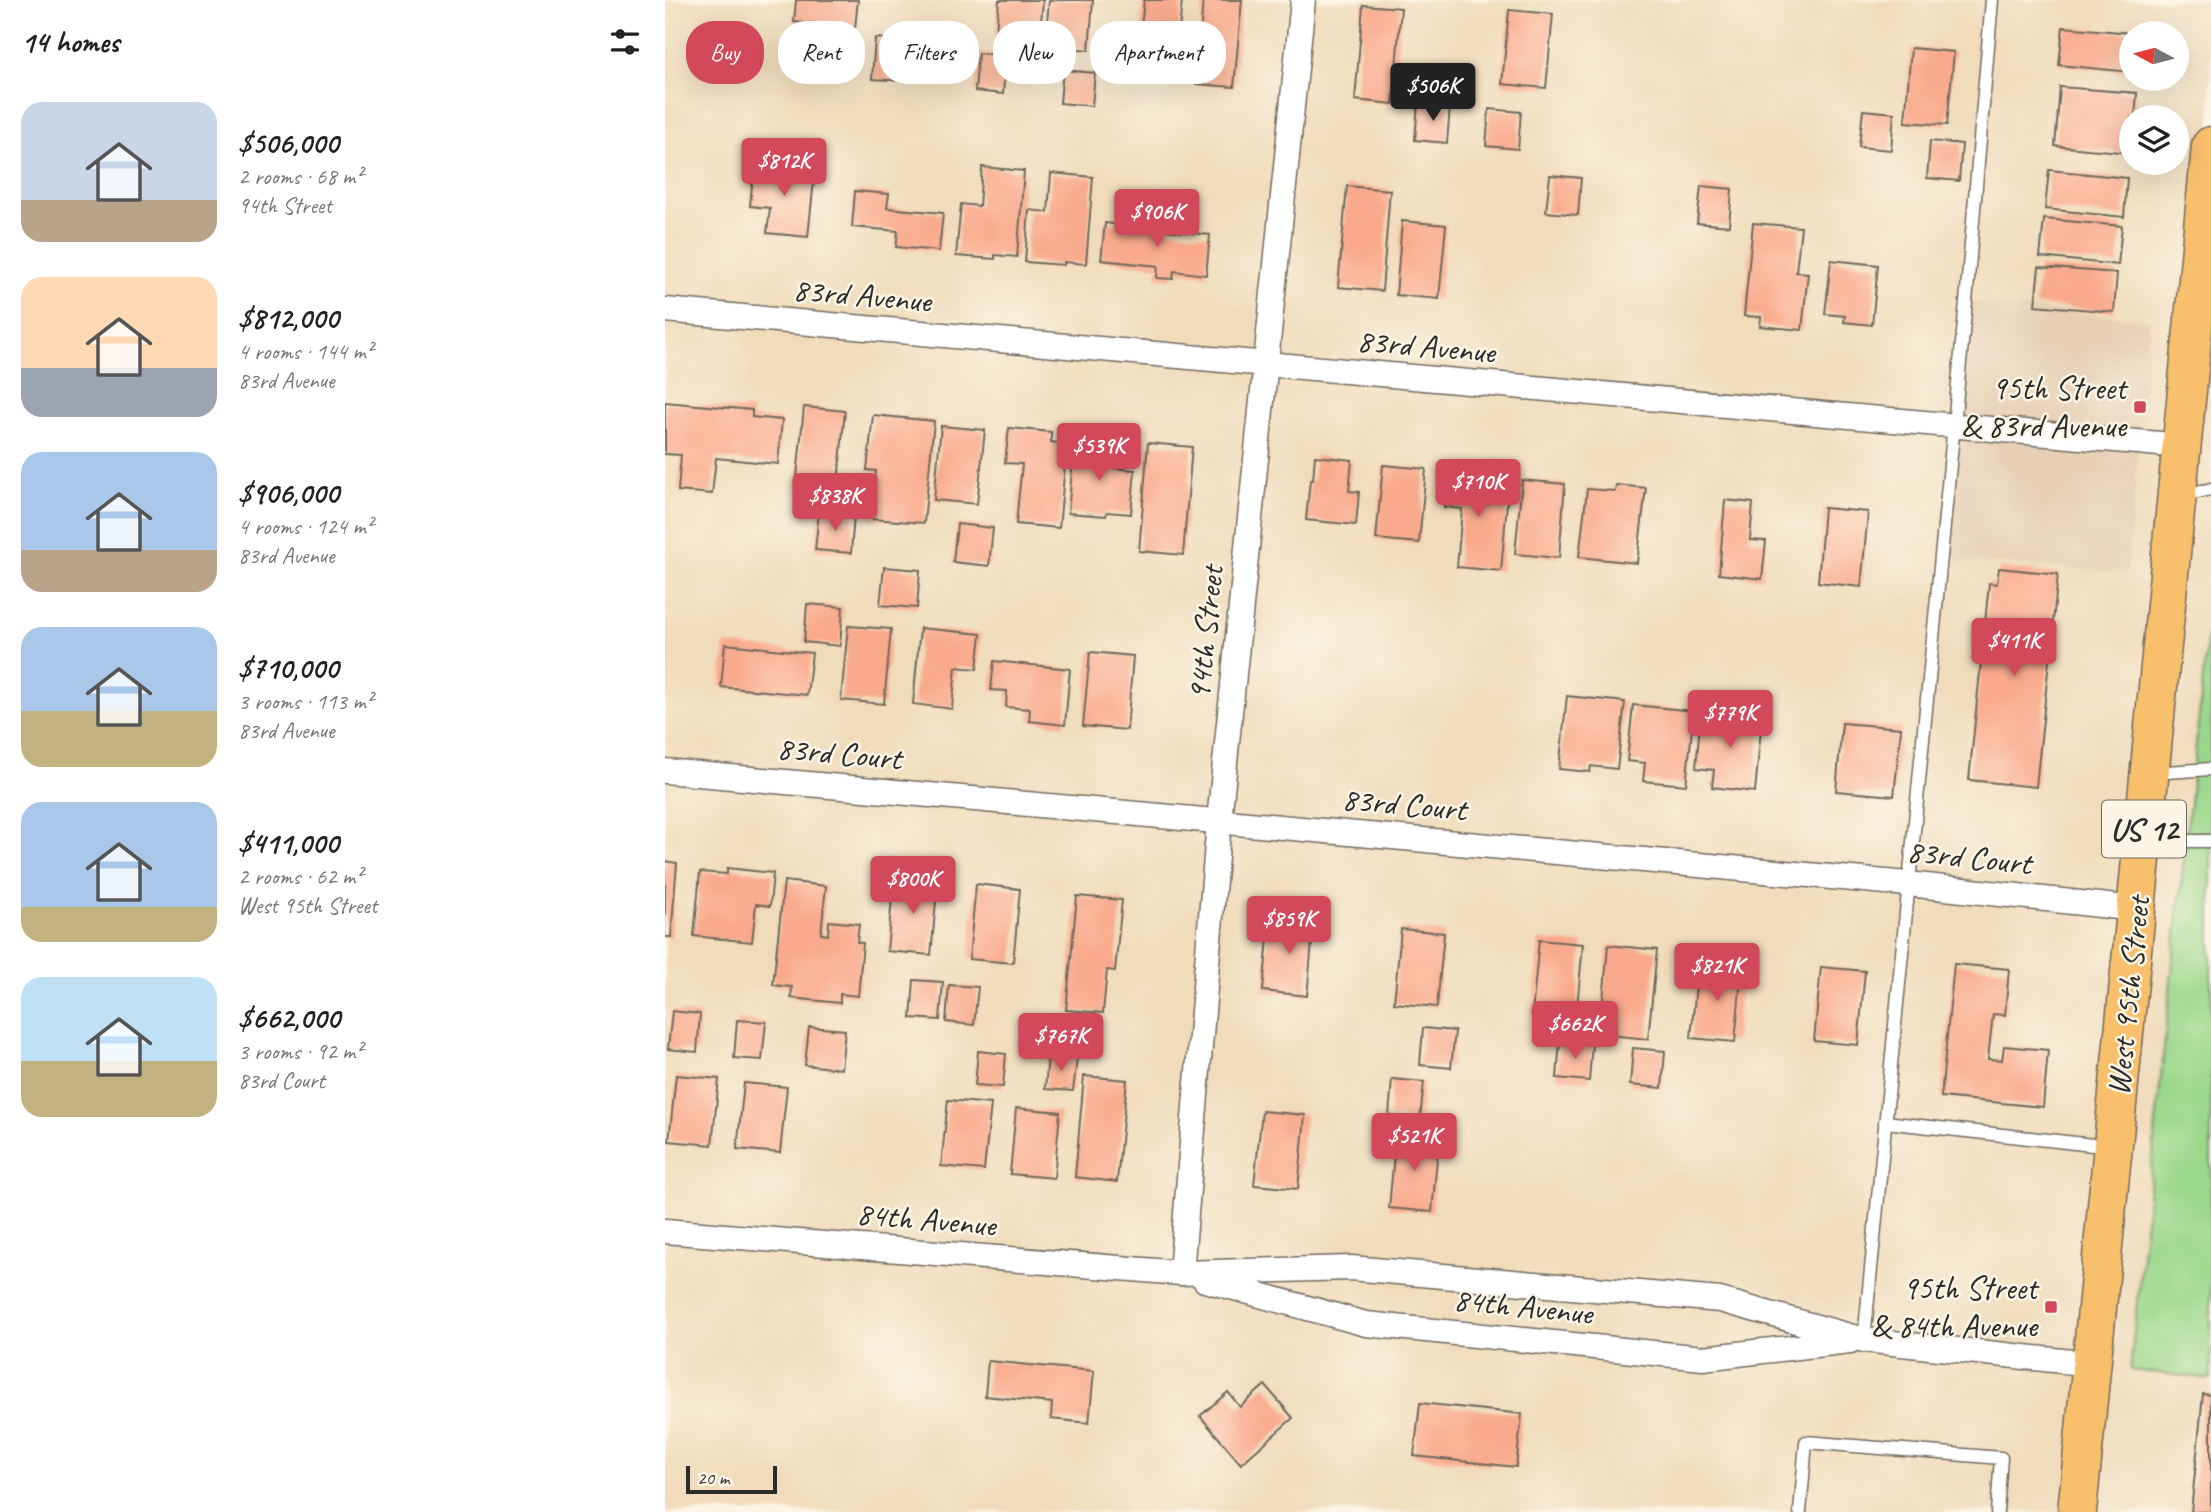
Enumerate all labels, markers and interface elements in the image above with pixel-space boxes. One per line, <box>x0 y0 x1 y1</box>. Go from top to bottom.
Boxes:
chip: Buy <box>686 21 764 84</box>
chip: Rent <box>778 21 865 84</box>
chip: Filters <box>879 21 979 84</box>
chip: New <box>993 21 1076 84</box>
chip: Apartment <box>1090 21 1226 84</box>
north arrow <box>2119 21 2189 91</box>
map controls <box>2119 21 2189 175</box>
text: 14 homes <box>21 23 119 61</box>
icon: filters <box>606 23 644 61</box>
pin: $506K <box>1384 64 1482 123</box>
text: $506K <box>1406 71 1460 100</box>
button: layers <box>2119 105 2189 175</box>
text: $506,000 <box>238 124 339 162</box>
icon: home <box>77 130 161 214</box>
pin: $812K <box>735 138 833 198</box>
text: $812K <box>757 146 811 175</box>
text: 2 rooms · 68 m² <box>238 162 362 191</box>
pin: $906K <box>1108 190 1206 249</box>
text: 94th Street <box>238 191 332 220</box>
text: $906K <box>1130 197 1184 226</box>
street label: 83rd Avenue <box>791 268 935 322</box>
text: $812,000 <box>238 299 338 337</box>
icon: home <box>77 305 161 389</box>
street label: 83rd Avenue <box>1355 319 1499 373</box>
text: 4 rooms · 144 m² <box>238 337 373 366</box>
text: 83rd Avenue <box>238 366 335 395</box>
place label: 95th Street & 83rd Avenue <box>1961 367 2129 447</box>
marker: 95th Street & 83rd Avenue <box>2132 399 2148 415</box>
pin: $539K <box>1050 424 1148 483</box>
text: $539K <box>1073 431 1125 460</box>
pin: $710K <box>1429 460 1527 519</box>
text: $710K <box>1452 467 1505 496</box>
text: $906,000 <box>238 474 339 512</box>
pin: $838K <box>786 474 884 533</box>
icon: home <box>77 480 161 564</box>
text: $838K <box>808 481 862 510</box>
text: 4 rooms · 124 m² <box>238 512 373 541</box>
text: 83rd Avenue <box>238 541 335 570</box>
street label: 94th Street <box>1177 561 1233 702</box>
pin: $411K <box>1965 618 2063 678</box>
text: $411K <box>1987 626 2041 655</box>
text: $710,000 <box>238 649 338 687</box>
icon: home <box>77 655 161 739</box>
text: 3 rooms · 113 m² <box>238 687 373 716</box>
pin: $779K <box>1681 690 1779 750</box>
text: $779K <box>1704 698 1756 727</box>
text: 83rd Avenue <box>238 716 335 745</box>
street label: 83rd Court <box>775 727 906 780</box>
street label: 83rd Court <box>1340 778 1471 831</box>
road number: US 12 <box>2102 800 2186 858</box>
text: $411,000 <box>238 824 338 862</box>
icon: home <box>77 830 161 914</box>
street label: 83rd Court <box>1905 830 2036 885</box>
pin: $800K <box>864 856 962 916</box>
text: 2 rooms · 62 m² <box>238 862 362 891</box>
text: $800K <box>886 864 940 893</box>
text: West 95th Street <box>238 891 377 920</box>
street label: West 95th Street <box>2097 891 2160 1098</box>
pin: $859K <box>1240 897 1338 956</box>
text: $859K <box>1263 904 1315 933</box>
pin: $821K <box>1668 944 1766 1003</box>
text: $821K <box>1690 951 1744 980</box>
text: $662,000 <box>238 999 340 1037</box>
pin: $662K <box>1526 1002 1624 1061</box>
icon: home <box>77 1005 161 1089</box>
text: $662K <box>1548 1009 1602 1038</box>
pin: $767K <box>1012 1014 1110 1073</box>
text: $767K <box>1034 1021 1088 1050</box>
text: 3 rooms · 92 m² <box>238 1037 362 1066</box>
text: 83rd Court <box>238 1066 325 1095</box>
pin: $521K <box>1365 1114 1463 1173</box>
text: $521K <box>1388 1121 1440 1150</box>
street label: 84th Avenue <box>855 1192 1000 1246</box>
place label: 95th Street & 84th Avenue <box>1871 1267 2040 1347</box>
street label: 84th Avenue <box>1451 1278 1597 1334</box>
marker: 95th Street & 84th Avenue <box>2043 1299 2059 1315</box>
scale bar <box>686 1463 777 1495</box>
text: 20 m <box>697 1466 729 1490</box>

